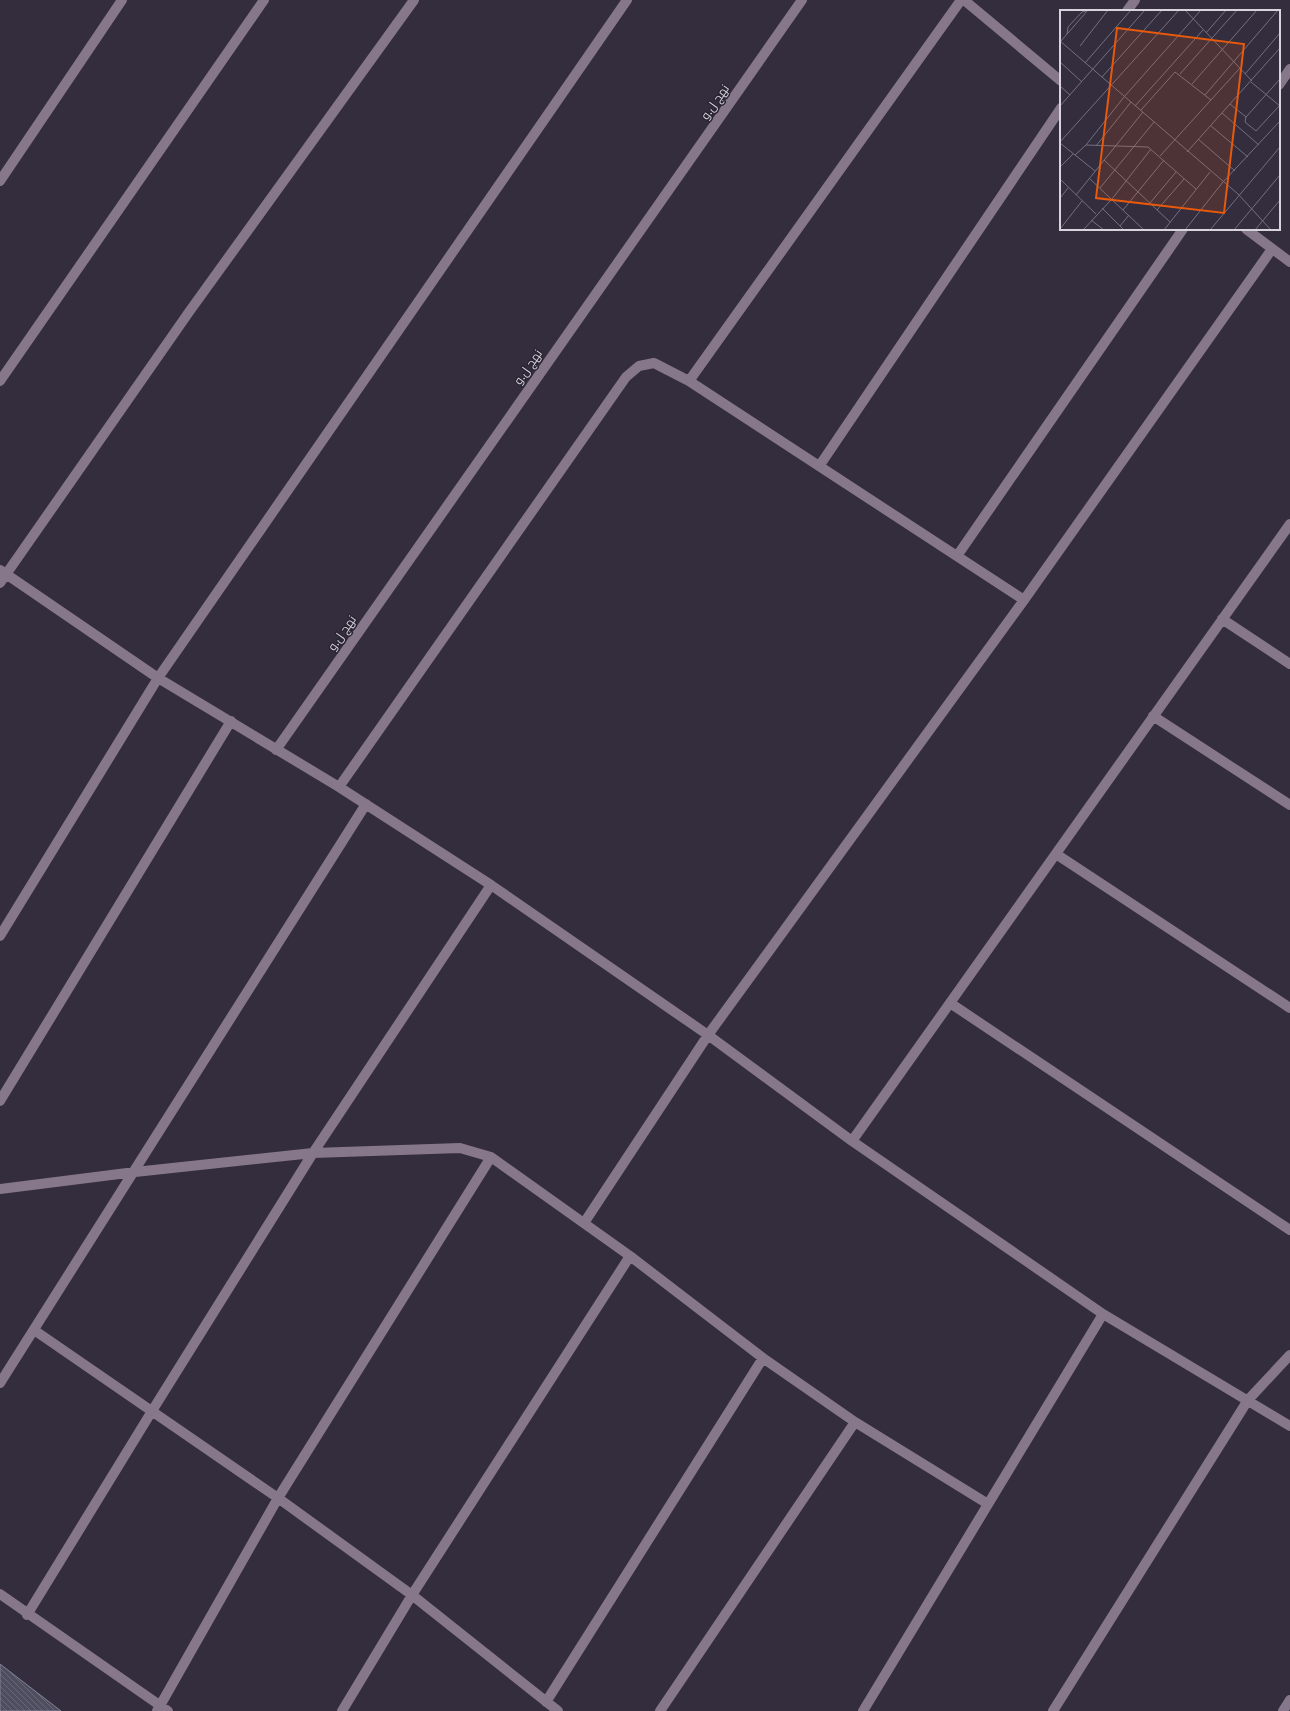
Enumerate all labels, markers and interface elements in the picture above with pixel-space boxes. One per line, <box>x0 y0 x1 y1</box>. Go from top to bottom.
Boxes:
inset map <box>1060 10 1280 230</box>
street label: نهج ل.و <box>696 81 733 123</box>
street label: نهج ل.و <box>509 346 546 388</box>
street label: نهج ل.و <box>323 612 360 654</box>

